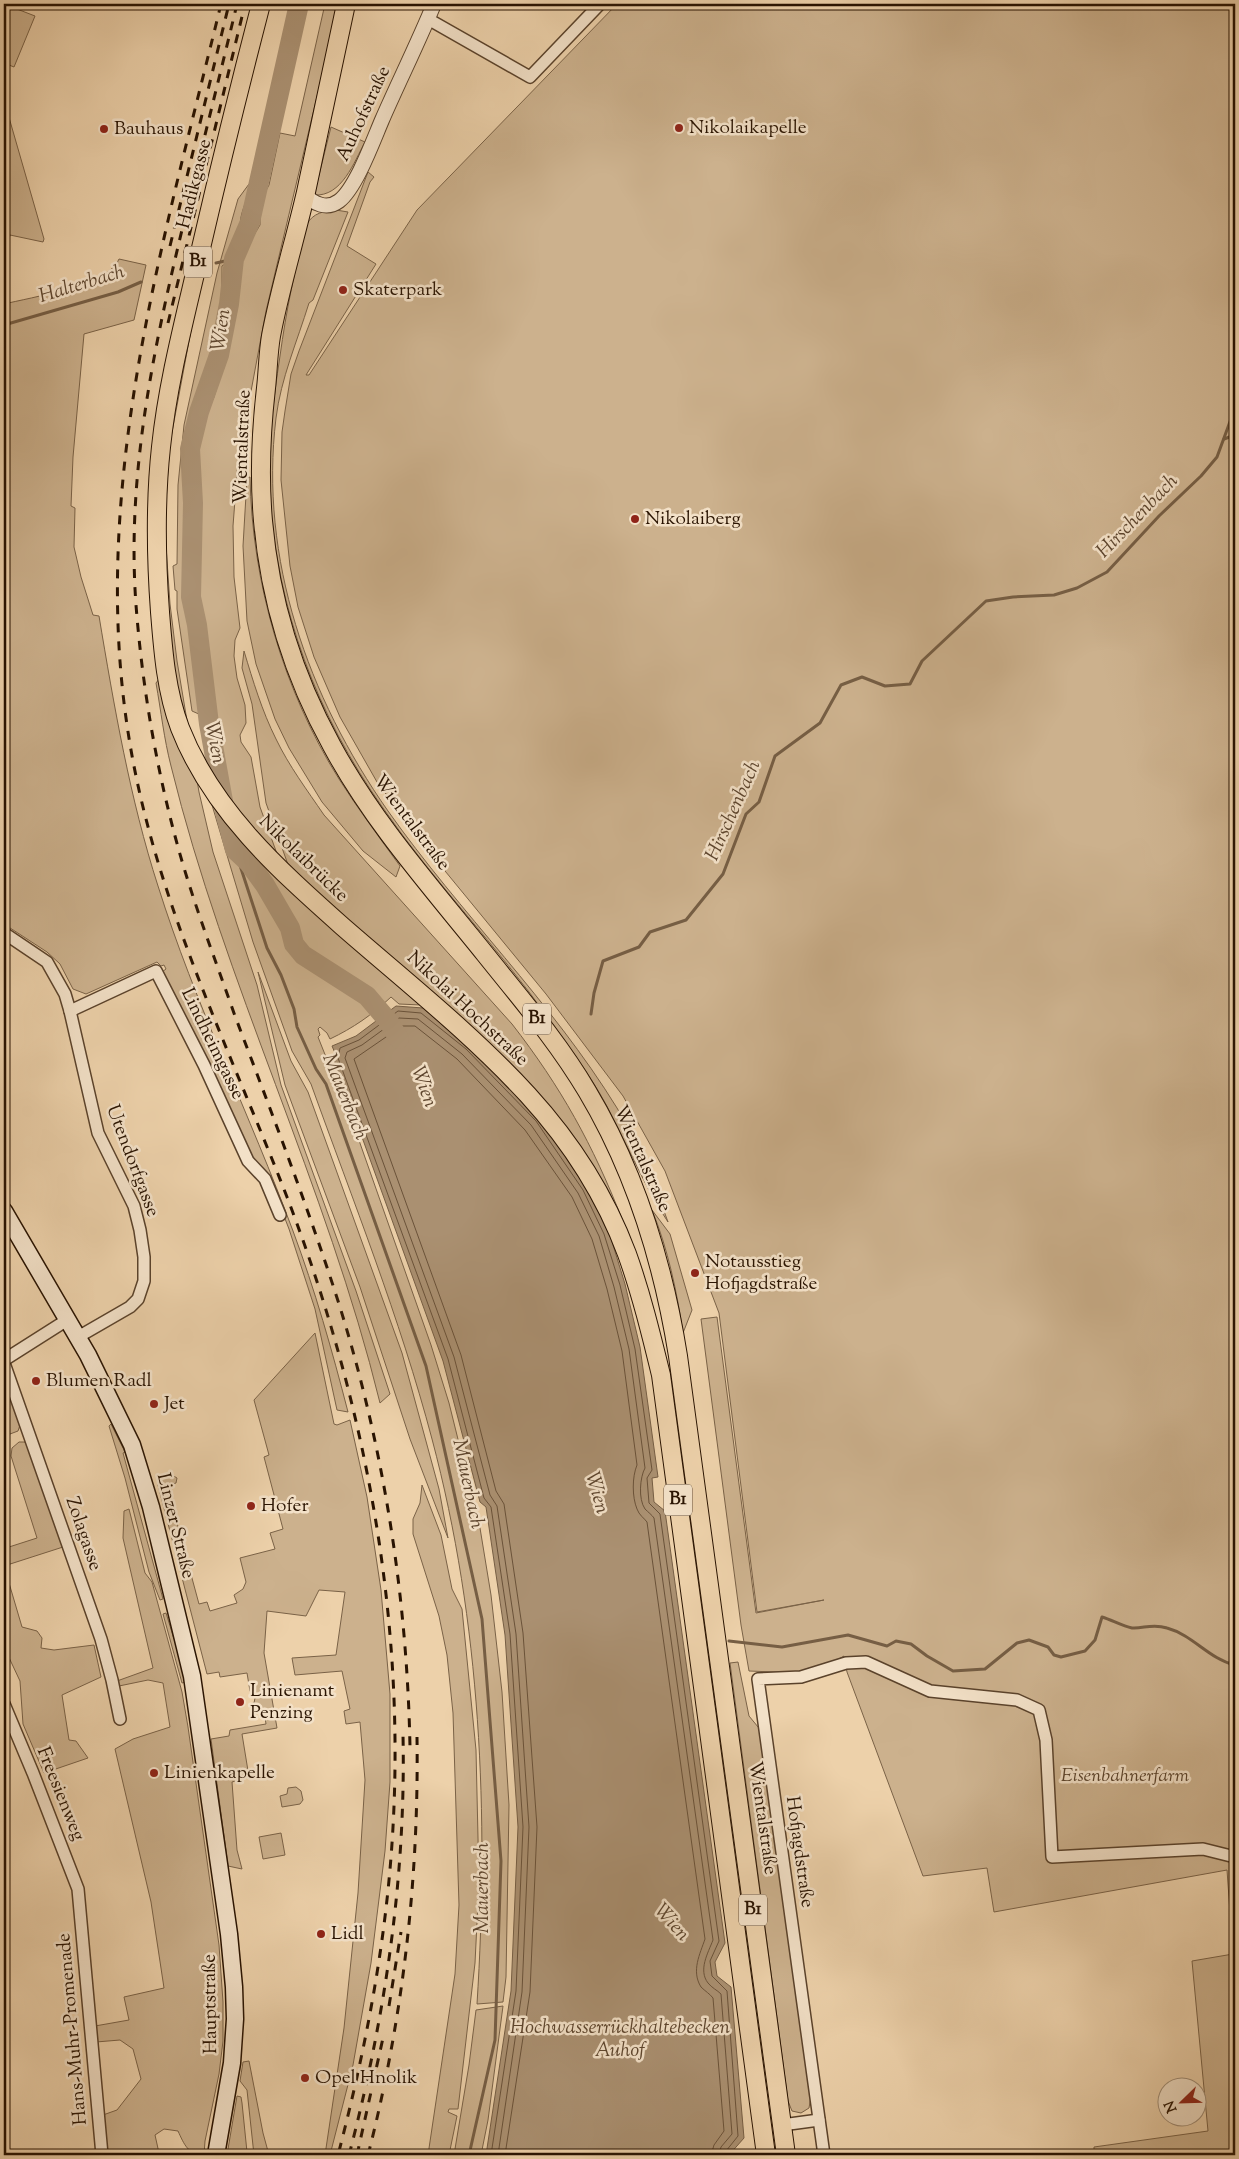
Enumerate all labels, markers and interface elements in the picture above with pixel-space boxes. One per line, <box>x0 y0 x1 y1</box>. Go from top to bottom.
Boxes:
street label: Auhofstraße <box>330 62 398 166</box>
place label: Nikolaikapelle <box>689 115 807 142</box>
place label: Bauhaus <box>114 116 183 143</box>
marker: Nikolaikapelle <box>673 122 685 134</box>
marker: Bauhaus <box>98 123 110 135</box>
street label: Hadikgasse <box>171 136 219 232</box>
road number: B1 <box>184 246 212 278</box>
water label: Halterbach <box>36 258 129 312</box>
place label: Skaterpark <box>353 277 443 304</box>
marker: Skaterpark <box>337 284 349 296</box>
water label: Wien <box>204 306 240 353</box>
street label: Wientalstraße <box>228 389 258 505</box>
water label: Hirschenbach <box>1090 468 1186 566</box>
place label: Nikolaiberg <box>645 506 741 533</box>
marker: Nikolaiberg <box>629 513 641 525</box>
water label: Wien <box>196 719 232 767</box>
water label: Hirschenbach <box>699 756 769 866</box>
street label: Wientalstraße <box>366 769 456 877</box>
street label: Nikolaibrücke <box>252 809 354 909</box>
street label: Nikolai Hochstraße <box>400 945 534 1073</box>
street label: Lindheimgasse <box>173 984 251 1105</box>
road number: B1 <box>523 1004 551 1034</box>
water label: Mauerbach <box>314 1049 375 1145</box>
water label: Wien <box>402 1062 444 1112</box>
street label: Utendorfgasse <box>98 1101 166 1221</box>
street label: Wientalstraße <box>606 1101 678 1217</box>
place label: Notausstieg Hofjagdstraße <box>705 1249 818 1298</box>
marker: Notausstieg Hofjagdstraße <box>689 1267 701 1279</box>
place label: Blumen Radl <box>46 1368 152 1395</box>
marker: Blumen Radl <box>30 1375 42 1387</box>
place label: Jet <box>163 1391 185 1418</box>
marker: Jet <box>148 1398 160 1410</box>
water label: Mauerbach <box>443 1436 491 1532</box>
water label: Wien <box>576 1469 616 1518</box>
street label: Linzer Straße <box>149 1470 201 1582</box>
road number: B1 <box>664 1484 692 1516</box>
street label: Zolagasse <box>58 1493 108 1575</box>
place label: Hofer <box>261 1493 309 1520</box>
marker: Hofer <box>245 1500 257 1512</box>
place label: Linienamt Penzing <box>250 1678 335 1727</box>
marker: Linienamt Penzing <box>234 1696 246 1708</box>
street label: Freesienweg <box>29 1743 91 1845</box>
street label: Wientalstraße <box>741 1759 783 1877</box>
place label: Linienkapelle <box>164 1760 275 1787</box>
park label: Eisenbahnerfarm <box>1061 1763 1190 1790</box>
marker: Linienkapelle <box>148 1767 160 1779</box>
street label: Hofjagdstraße <box>778 1794 820 1910</box>
water label: Mauerbach <box>469 1842 498 1933</box>
road number: B1 <box>739 1894 767 1926</box>
water label: Wien <box>646 1898 696 1949</box>
place label: Lidl <box>331 1921 364 1948</box>
marker: Lidl <box>315 1928 327 1940</box>
street label: Hans-Muhr-Promenade <box>51 1932 95 2126</box>
street label: Hauptstraße <box>197 1954 225 2054</box>
water label: Hochwasserrückhaltebecken Auhof <box>510 2014 730 2066</box>
place label: Opel Hnolik <box>315 2065 418 2092</box>
marker: Opel Hnolik <box>299 2072 311 2084</box>
north arrow <box>1156 2076 1206 2126</box>
text: N <box>1160 2097 1183 2115</box>

